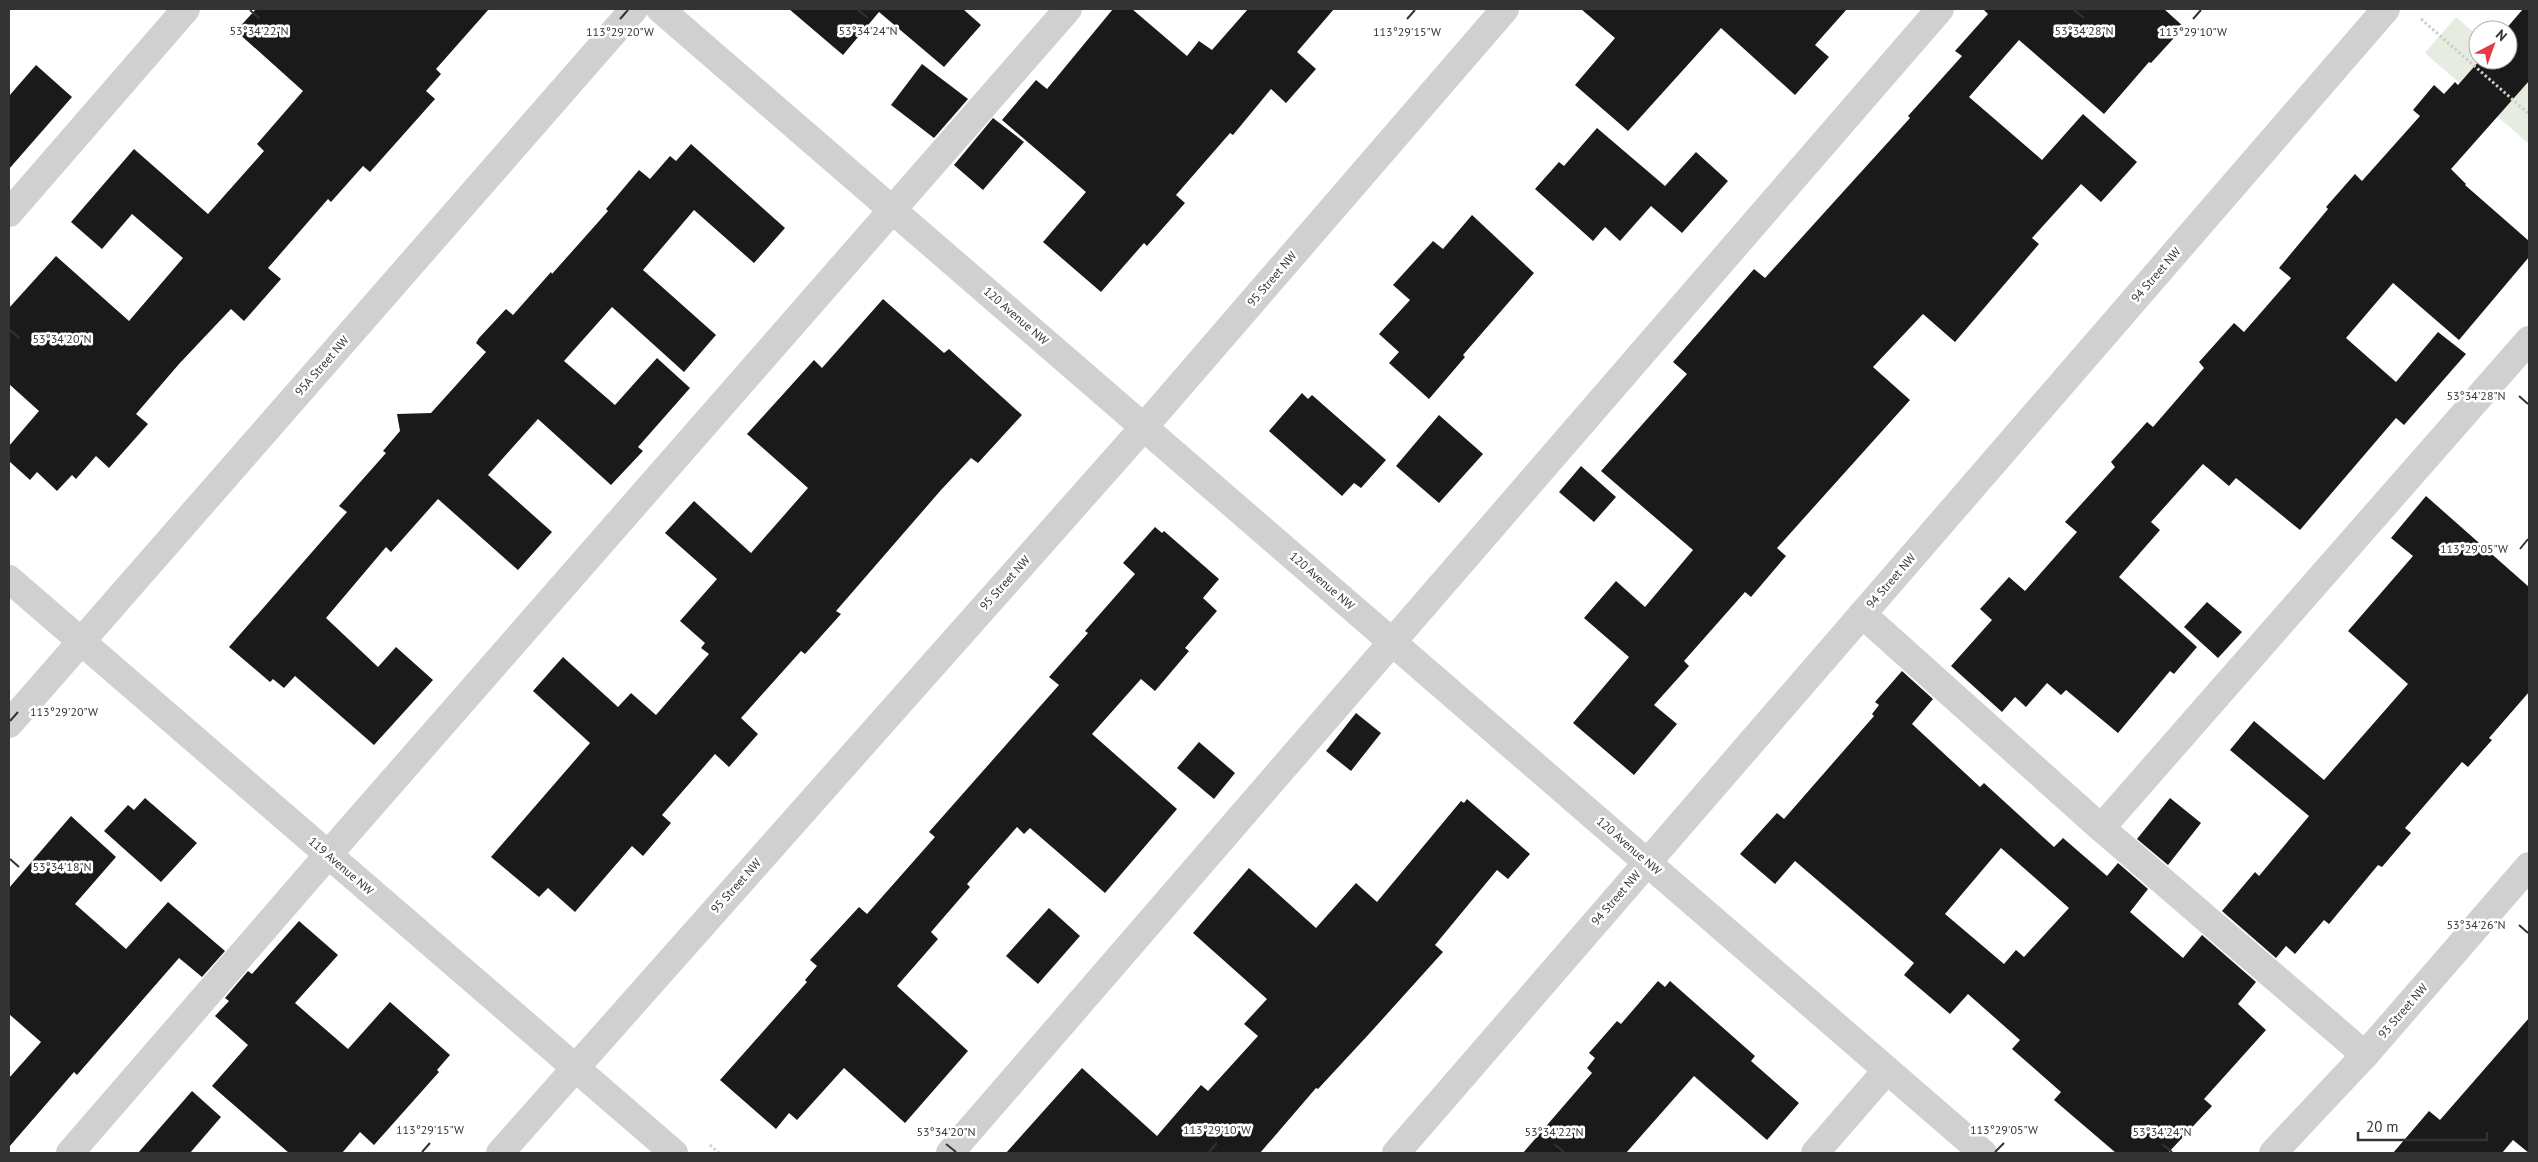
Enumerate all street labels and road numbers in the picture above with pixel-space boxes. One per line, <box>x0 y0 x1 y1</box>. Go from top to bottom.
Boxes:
street label: 94 Street NW <box>2128 244 2184 305</box>
street label: 95 Street NW <box>1244 248 1300 309</box>
street label: 120 Avenue NW <box>981 283 1052 348</box>
street label: 95A Street NW <box>291 333 352 399</box>
street label: 120 Avenue NW <box>1287 548 1358 613</box>
street label: 94 Street NW <box>1863 550 1919 611</box>
street label: 95 Street NW <box>976 552 1033 613</box>
street label: 120 Avenue NW <box>1594 813 1665 878</box>
street label: 119 Avenue NW <box>306 833 377 898</box>
street label: 95 Street NW <box>707 855 764 916</box>
street label: 94 Street NW <box>1588 867 1644 928</box>
street label: 93 Street NW <box>2375 980 2431 1041</box>

